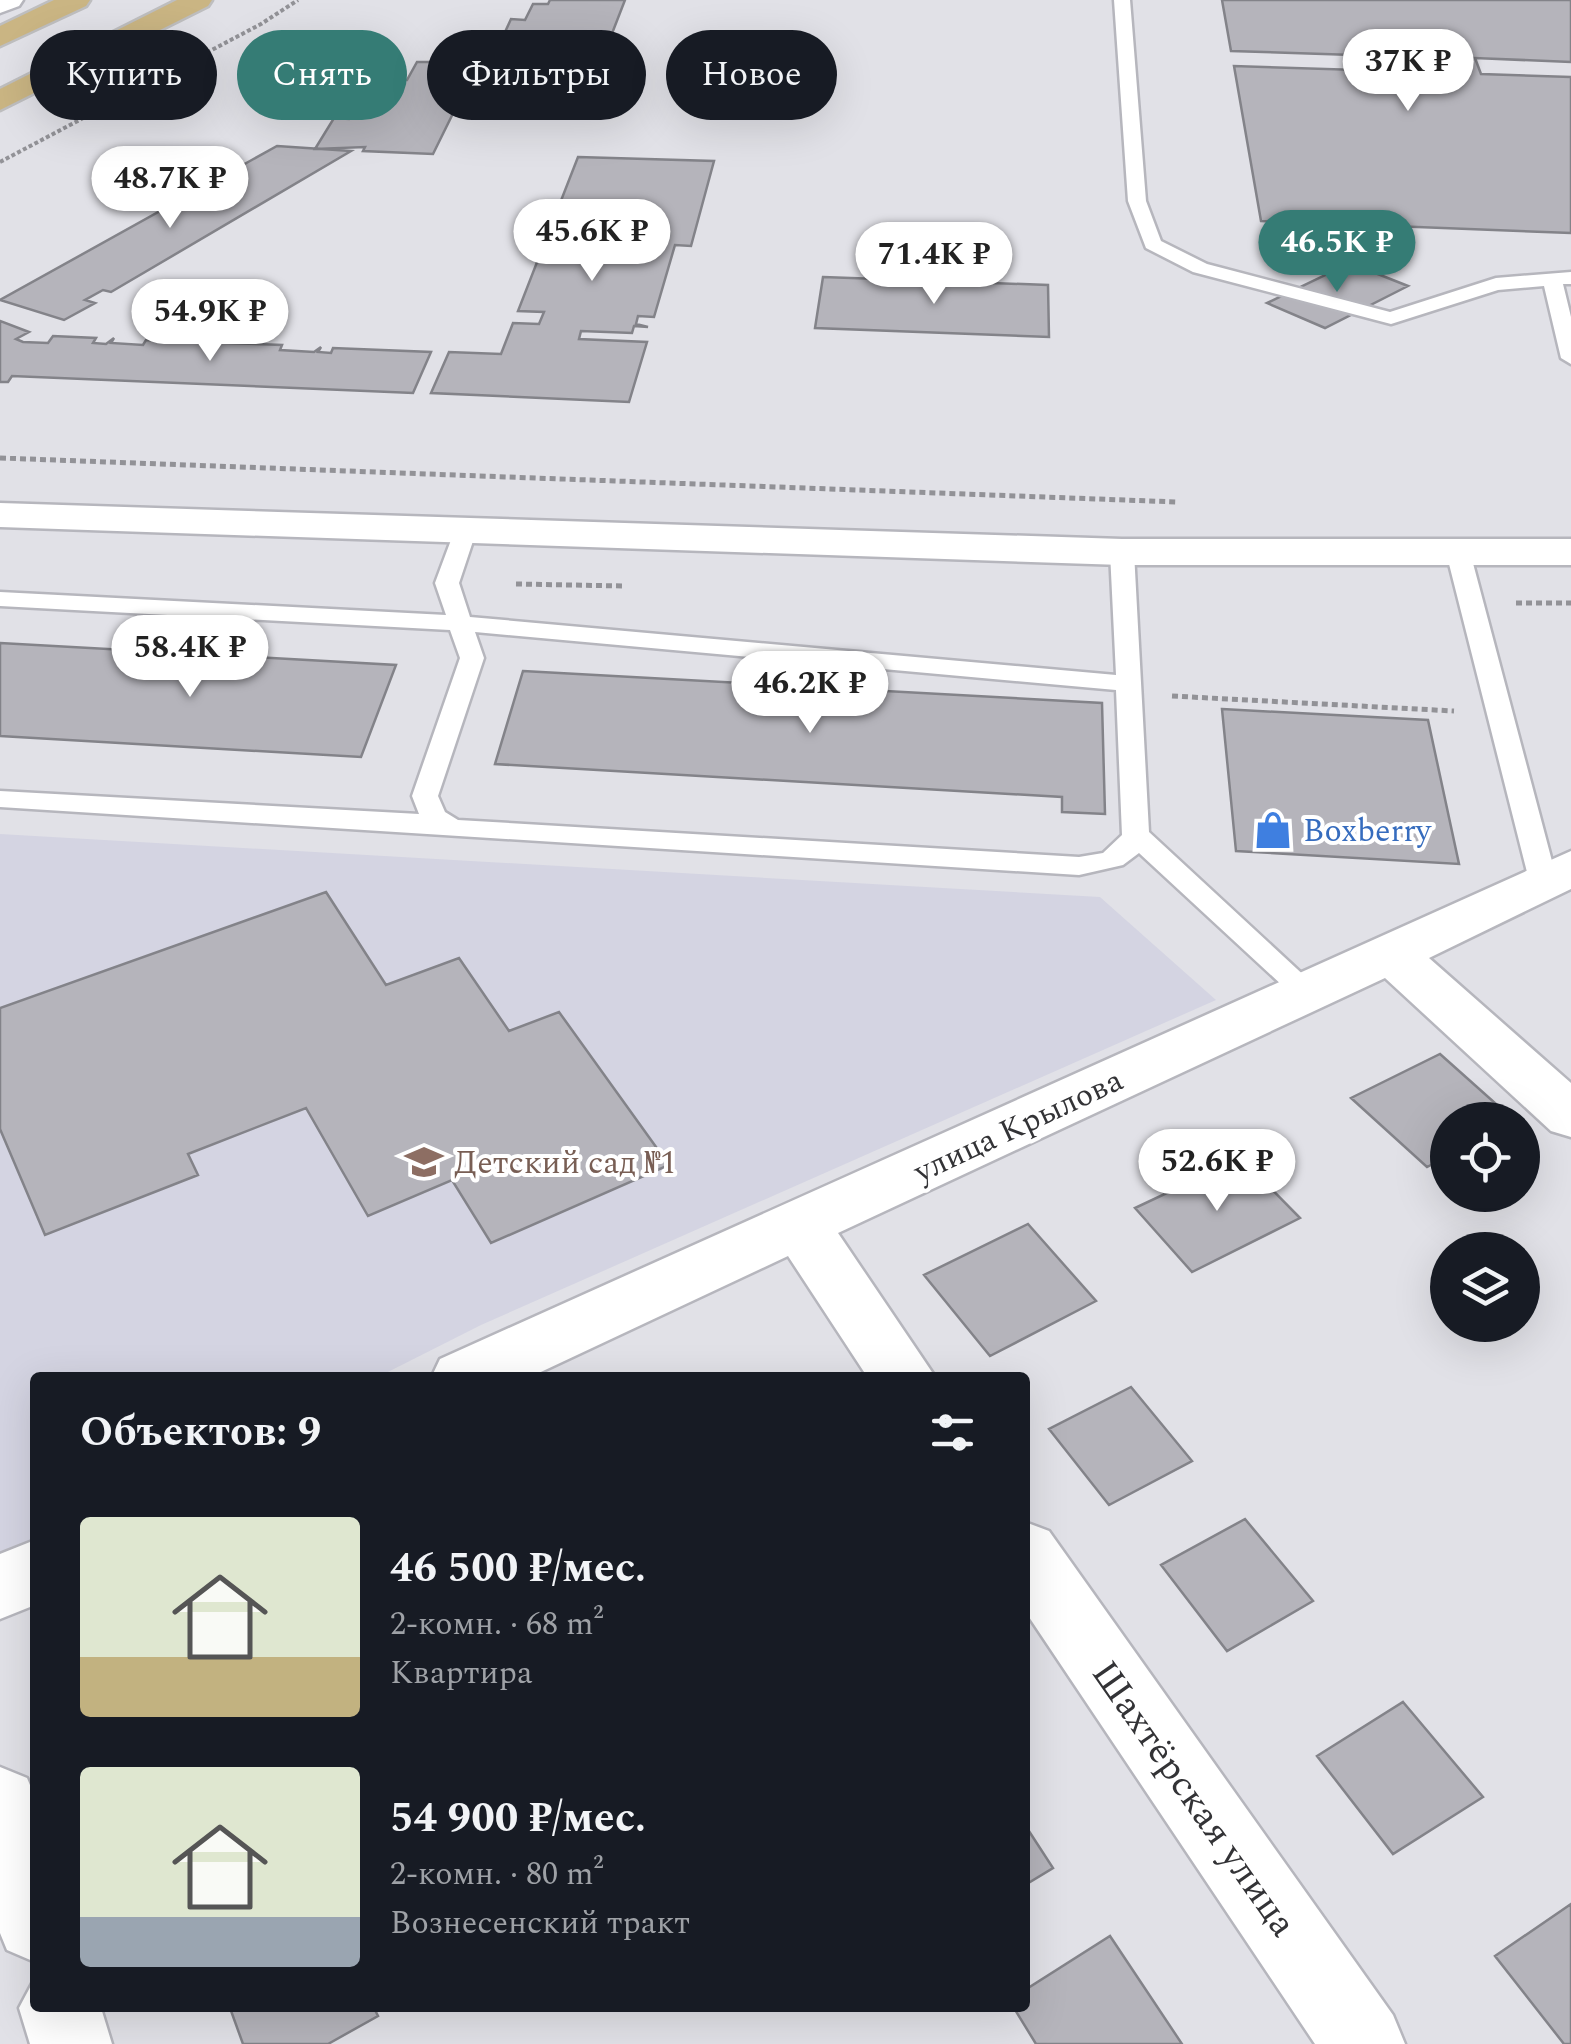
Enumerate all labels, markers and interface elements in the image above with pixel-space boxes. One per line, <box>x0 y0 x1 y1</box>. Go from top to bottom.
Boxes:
pin: 37K ₽ <box>1338 29 1478 114</box>
chip: Купить <box>30 30 217 120</box>
chip: Снять <box>237 30 407 120</box>
chip: Фильтры <box>427 30 646 120</box>
chip: Новое <box>666 30 837 120</box>
text: 37K ₽ <box>1365 37 1451 86</box>
pin: 48.7K ₽ <box>78 146 262 231</box>
text: 48.7K ₽ <box>113 154 227 203</box>
pin: 45.6K ₽ <box>500 199 684 284</box>
text: 45.6K ₽ <box>535 207 649 256</box>
pin: 46.5K ₽ <box>1245 210 1429 295</box>
text: 46.5K ₽ <box>1280 218 1394 267</box>
pin: 71.4K ₽ <box>842 222 1026 307</box>
text: 71.4K ₽ <box>877 230 991 279</box>
pin: 54.9K ₽ <box>118 279 302 364</box>
text: 54.9K ₽ <box>153 287 267 336</box>
pin: 58.4K ₽ <box>98 615 282 700</box>
text: 58.4K ₽ <box>133 623 247 672</box>
pin: 46.2K ₽ <box>718 651 902 736</box>
text: 46.2K ₽ <box>753 659 867 708</box>
place label: Boxberry <box>1303 807 1433 856</box>
shop icon: Boxberry <box>1252 809 1294 851</box>
street label: улица Крылова <box>905 1056 1132 1197</box>
map controls <box>1430 1102 1540 1342</box>
button: locate <box>1430 1102 1540 1212</box>
pin: 52.6K ₽ <box>1125 1129 1309 1214</box>
text: 52.6K ₽ <box>1160 1137 1274 1186</box>
place label: Детский сад №1 <box>454 1139 676 1188</box>
school or university icon: Детский сад №1 <box>403 1141 445 1183</box>
button: layers <box>1430 1232 1540 1342</box>
text: Объектов: 9 <box>80 1401 321 1464</box>
icon: filters <box>925 1405 980 1460</box>
text: 46 500 ₽/мес. <box>390 1537 646 1600</box>
icon: home <box>160 1557 280 1677</box>
text: 2-комн. · 68 m² <box>390 1600 604 1649</box>
text: Квартира <box>390 1649 533 1698</box>
street label: Шахтёрская улица <box>1076 1649 1311 1950</box>
text: 54 900 ₽/мес. <box>390 1787 646 1850</box>
icon: home <box>160 1807 280 1927</box>
text: 2-комн. · 80 m² <box>390 1850 604 1899</box>
text: Вознесенский тракт <box>390 1899 690 1948</box>

